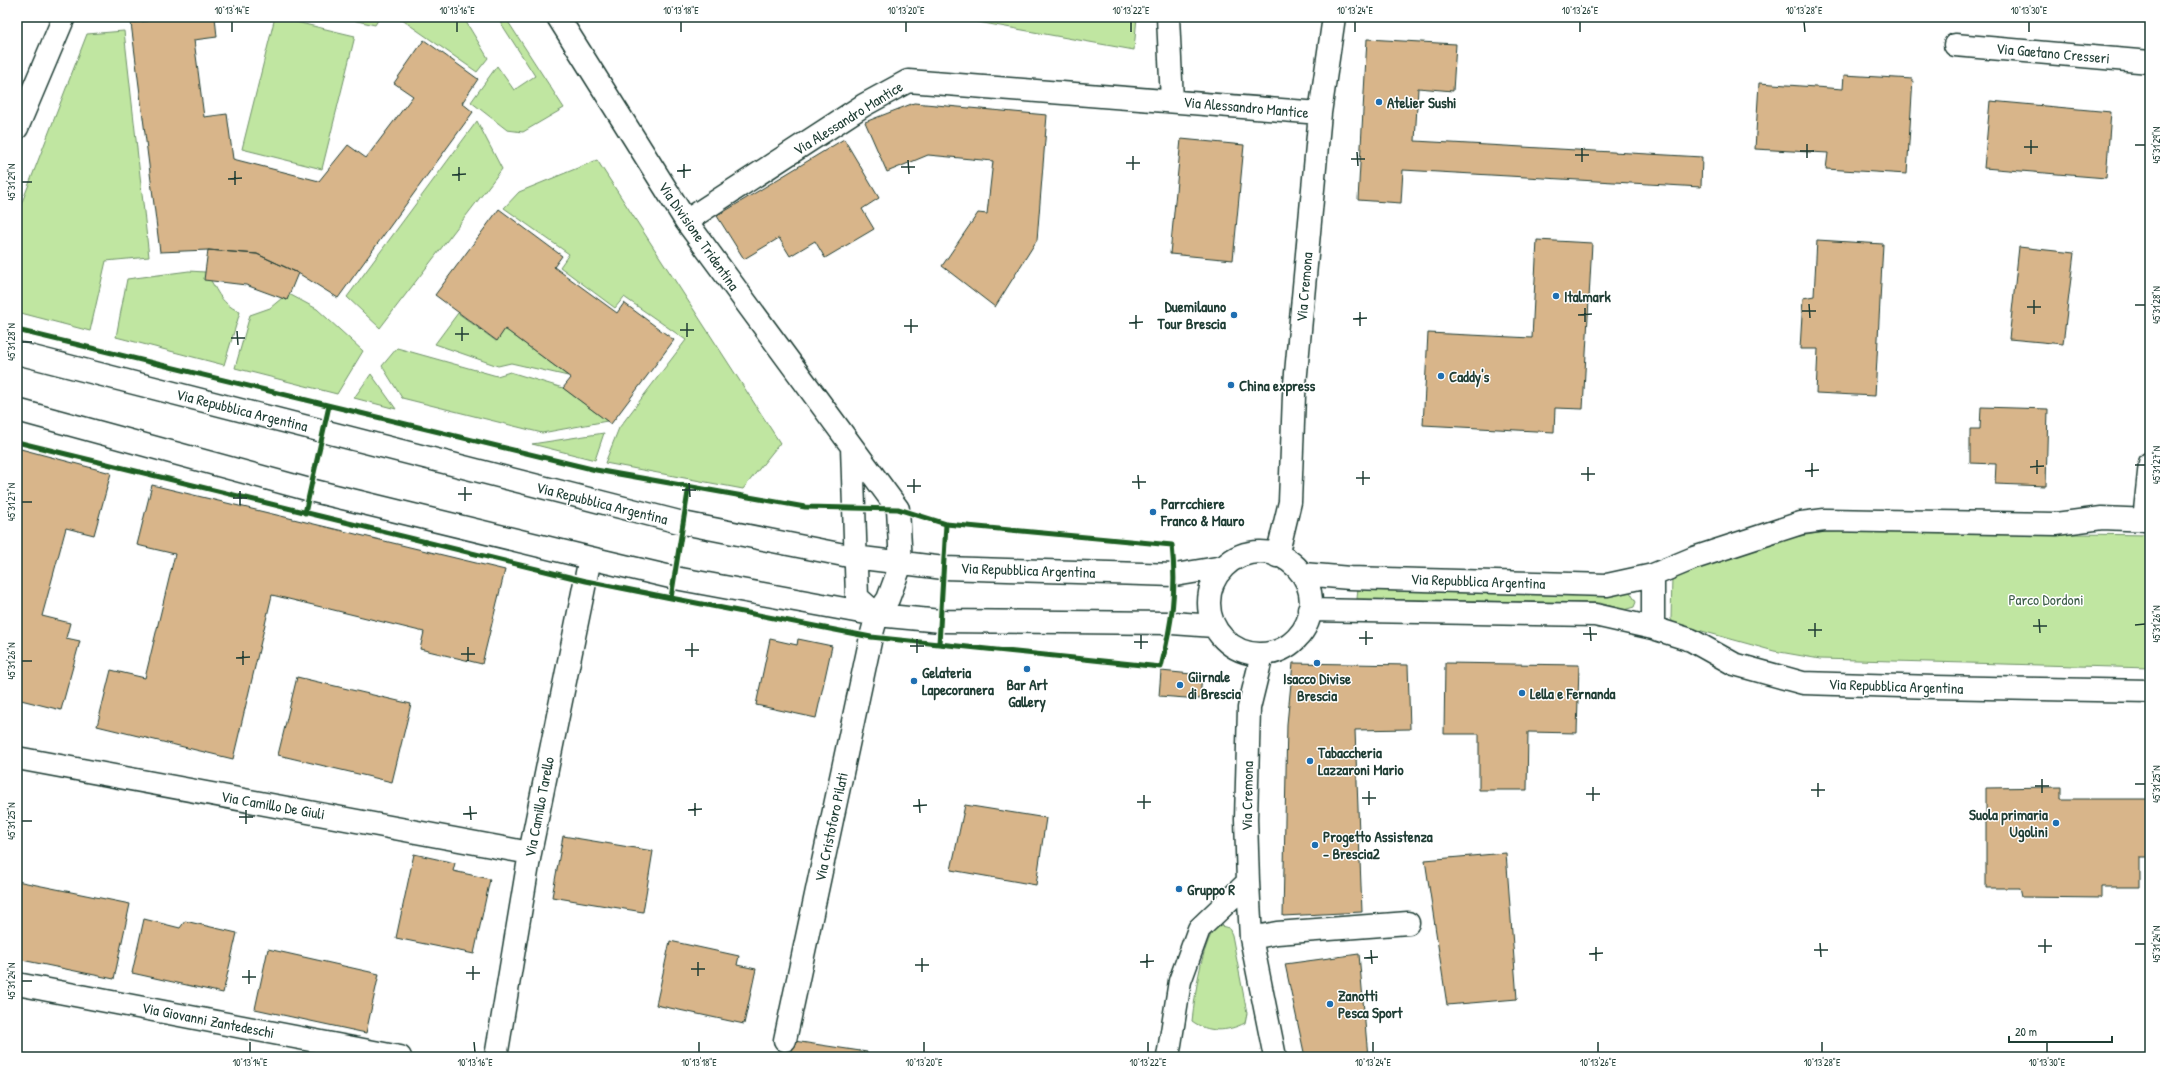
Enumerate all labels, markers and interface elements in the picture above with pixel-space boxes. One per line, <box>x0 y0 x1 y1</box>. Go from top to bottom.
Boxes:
text: 10°13'14"E <box>214 4 250 17</box>
text: 10°13'16"E <box>439 4 475 17</box>
text: 10°13'18"E <box>663 4 699 17</box>
text: 10°13'20"E <box>888 4 925 17</box>
text: 10°13'22"E <box>1113 4 1150 17</box>
text: 10°13'24"E <box>1337 4 1374 17</box>
text: 10°13'26"E <box>1562 4 1599 17</box>
text: 10°13'28"E <box>1786 4 1823 17</box>
text: 10°13'30"E <box>2011 4 2048 17</box>
street label: Via Gaetano Cresseri <box>1995 38 2111 68</box>
street label: Via Alessandro Mantice <box>789 76 907 160</box>
street label: Via Alessandro Mantice <box>1183 91 1310 123</box>
place label: Atelier Sushi <box>1387 92 1456 113</box>
marker: Atelier Sushi <box>1374 97 1384 107</box>
text: 45°31'29"N <box>2150 127 2163 163</box>
text: 45°31'29"N <box>5 164 18 200</box>
street label: Via Divisione Tridentina <box>654 177 744 295</box>
street label: Via Cremona <box>1290 251 1318 323</box>
place label: Italmark <box>1564 286 1611 307</box>
text: 45°31'28"N <box>2150 286 2163 324</box>
marker: Italmark <box>1551 291 1561 301</box>
place label: Duemilauno Tour Brescia <box>1157 296 1226 334</box>
marker: Duemilauno Tour Brescia <box>1229 310 1239 320</box>
text: 45°31'28"N <box>5 323 18 361</box>
place label: Caddy's <box>1449 366 1490 388</box>
marker: Caddy's <box>1436 371 1446 381</box>
place label: China express <box>1239 375 1316 397</box>
marker: China express <box>1226 380 1236 390</box>
street label: Via Repubblica Argentina <box>174 383 310 437</box>
text: 45°31'27"N <box>2150 446 2163 484</box>
street label: Via Repubblica Argentina <box>534 476 670 530</box>
text: 45°31'27"N <box>5 483 18 521</box>
place label: Parrcchiere Franco & Mauro <box>1160 493 1244 531</box>
marker: Parrcchiere Franco & Mauro <box>1148 507 1158 517</box>
street label: Via Repubblica Argentina <box>960 557 1096 583</box>
street label: Via Repubblica Argentina <box>1410 568 1546 594</box>
park label: Parco Dordoni <box>2008 589 2084 610</box>
text: 45°31'26"N <box>2150 605 2163 643</box>
text: 45°31'26"N <box>5 642 18 680</box>
marker: Isacco Divise Brescia <box>1312 658 1322 668</box>
place label: Gelateria Lapecoranera <box>922 662 994 701</box>
marker: Bar Art Gallery <box>1022 664 1032 674</box>
place label: Giirnale di Brescia <box>1188 666 1241 704</box>
place label: Isacco Divise Brescia <box>1283 668 1351 706</box>
street label: Via Repubblica Argentina <box>1828 673 1964 699</box>
place label: Bar Art Gallery <box>1007 674 1048 713</box>
marker: Gelateria Lapecoranera <box>909 676 919 686</box>
marker: Giirnale di Brescia <box>1175 680 1185 690</box>
place label: Lella e Fernanda <box>1530 683 1615 704</box>
marker: Lella e Fernanda <box>1517 688 1527 698</box>
place label: Tabaccheria Lazzaroni Mario <box>1317 742 1404 780</box>
street label: Via Camillo Tarello <box>519 755 559 859</box>
marker: Tabaccheria Lazzaroni Mario <box>1305 756 1315 766</box>
street label: Via Cremona <box>1236 761 1258 831</box>
text: 45°31'25"N <box>2150 765 2163 803</box>
street label: Via Cristoforo Pilati <box>809 770 853 884</box>
street label: Via Camillo De Giuli <box>219 786 327 824</box>
text: 45°31'25"N <box>5 802 18 840</box>
place label: Suola primaria Ugolini <box>1969 804 2048 843</box>
marker: Suola primaria Ugolini <box>2051 818 2061 828</box>
place label: Progetto Assistenza - Brescia2 <box>1323 826 1433 864</box>
marker: Progetto Assistenza - Brescia2 <box>1310 840 1320 850</box>
place label: Gruppo R <box>1187 879 1235 901</box>
marker: Gruppo R <box>1174 884 1184 894</box>
text: 45°31'24"N <box>2150 926 2163 962</box>
text: 45°31'24"N <box>5 963 18 999</box>
place label: Zanotti Pesca Sport <box>1338 985 1403 1024</box>
street label: Via Giovanni Zantedeschi <box>140 997 276 1043</box>
marker: Zanotti Pesca Sport <box>1325 999 1335 1009</box>
scale bar <box>2009 1018 2112 1044</box>
text: 20 m <box>2015 1023 2037 1040</box>
text: 10°13'14"E <box>232 1056 268 1069</box>
text: 10°13'16"E <box>457 1056 493 1069</box>
text: 10°13'18"E <box>681 1056 717 1069</box>
text: 10°13'20"E <box>906 1056 943 1069</box>
text: 10°13'22"E <box>1130 1056 1167 1069</box>
text: 10°13'24"E <box>1355 1056 1392 1069</box>
text: 10°13'26"E <box>1580 1056 1617 1069</box>
text: 10°13'28"E <box>1804 1056 1841 1069</box>
text: 10°13'30"E <box>2029 1056 2066 1069</box>

